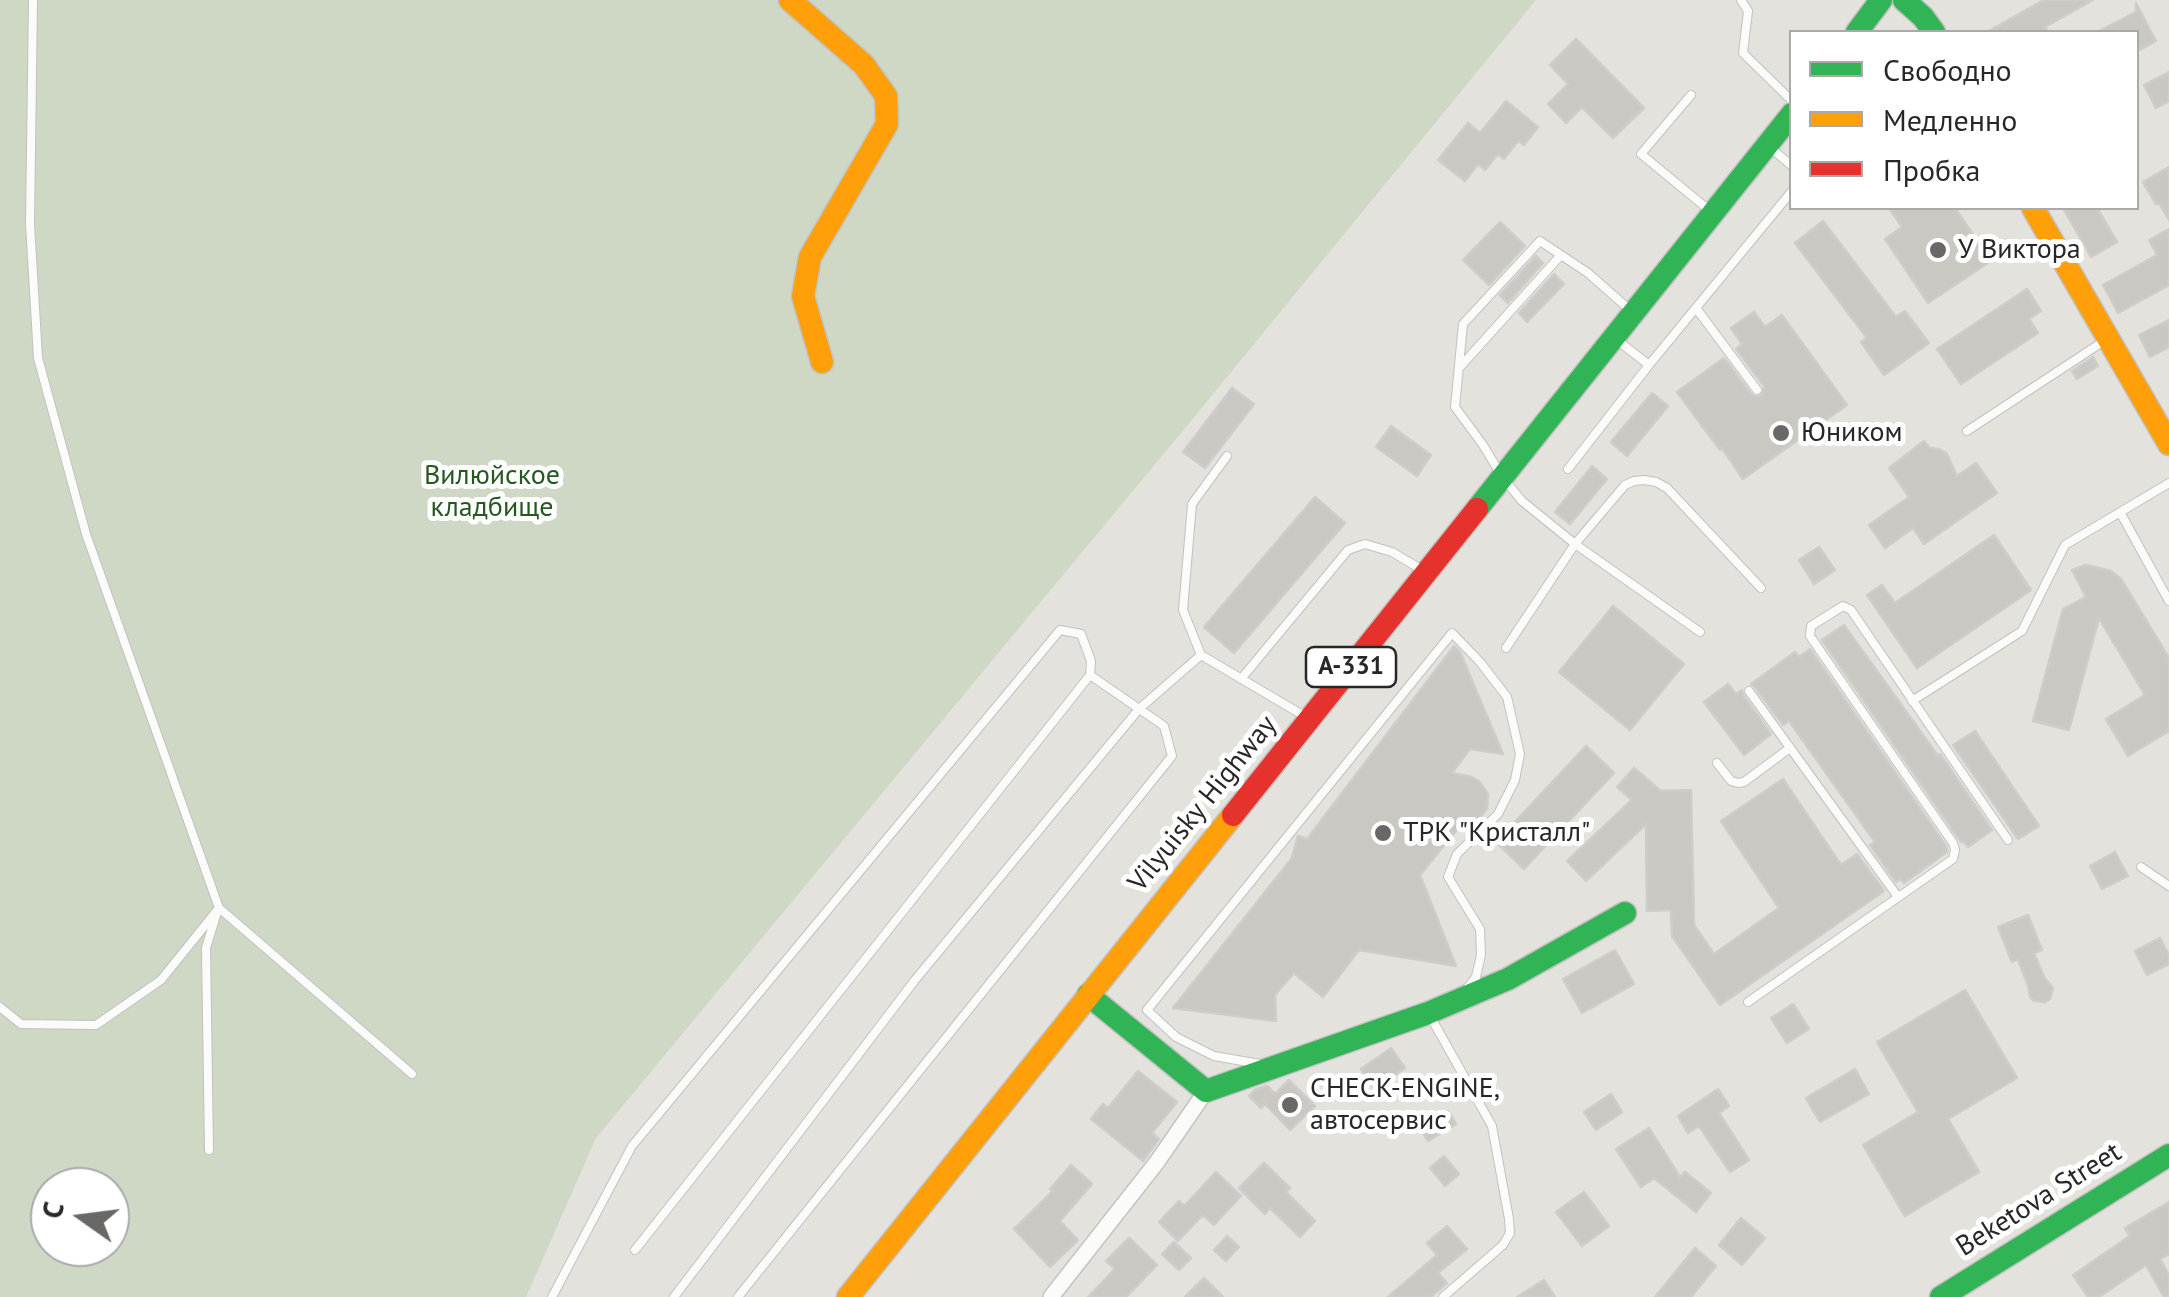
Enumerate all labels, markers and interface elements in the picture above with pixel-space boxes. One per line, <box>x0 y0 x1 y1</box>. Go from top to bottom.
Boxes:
legend <box>1789 30 2139 210</box>
text: Свободно <box>1883 50 2012 89</box>
text: Медленно <box>1883 100 2017 139</box>
text: Пробка <box>1883 150 1980 189</box>
place label: У Виктора <box>1958 233 2081 267</box>
marker: У Виктора <box>1927 239 1949 261</box>
place label: Юником <box>1801 416 1903 450</box>
marker: Юником <box>1770 422 1792 444</box>
park label: Вилюйское кладбище <box>424 459 560 525</box>
road number: А-331 <box>1306 647 1396 687</box>
street label: Vilyuisky Highway <box>1122 709 1284 899</box>
place label: ТРК "Кристалл" <box>1403 816 1590 850</box>
marker: ТРК "Кристалл" <box>1372 822 1394 844</box>
place label: CHECK-ENGINE, автосервис <box>1310 1072 1500 1138</box>
marker: CHECK-ENGINE, автосервис <box>1279 1094 1301 1116</box>
street label: Beketova Street <box>1950 1136 2128 1264</box>
north arrow <box>30 1167 130 1267</box>
text: С <box>33 1198 72 1222</box>

